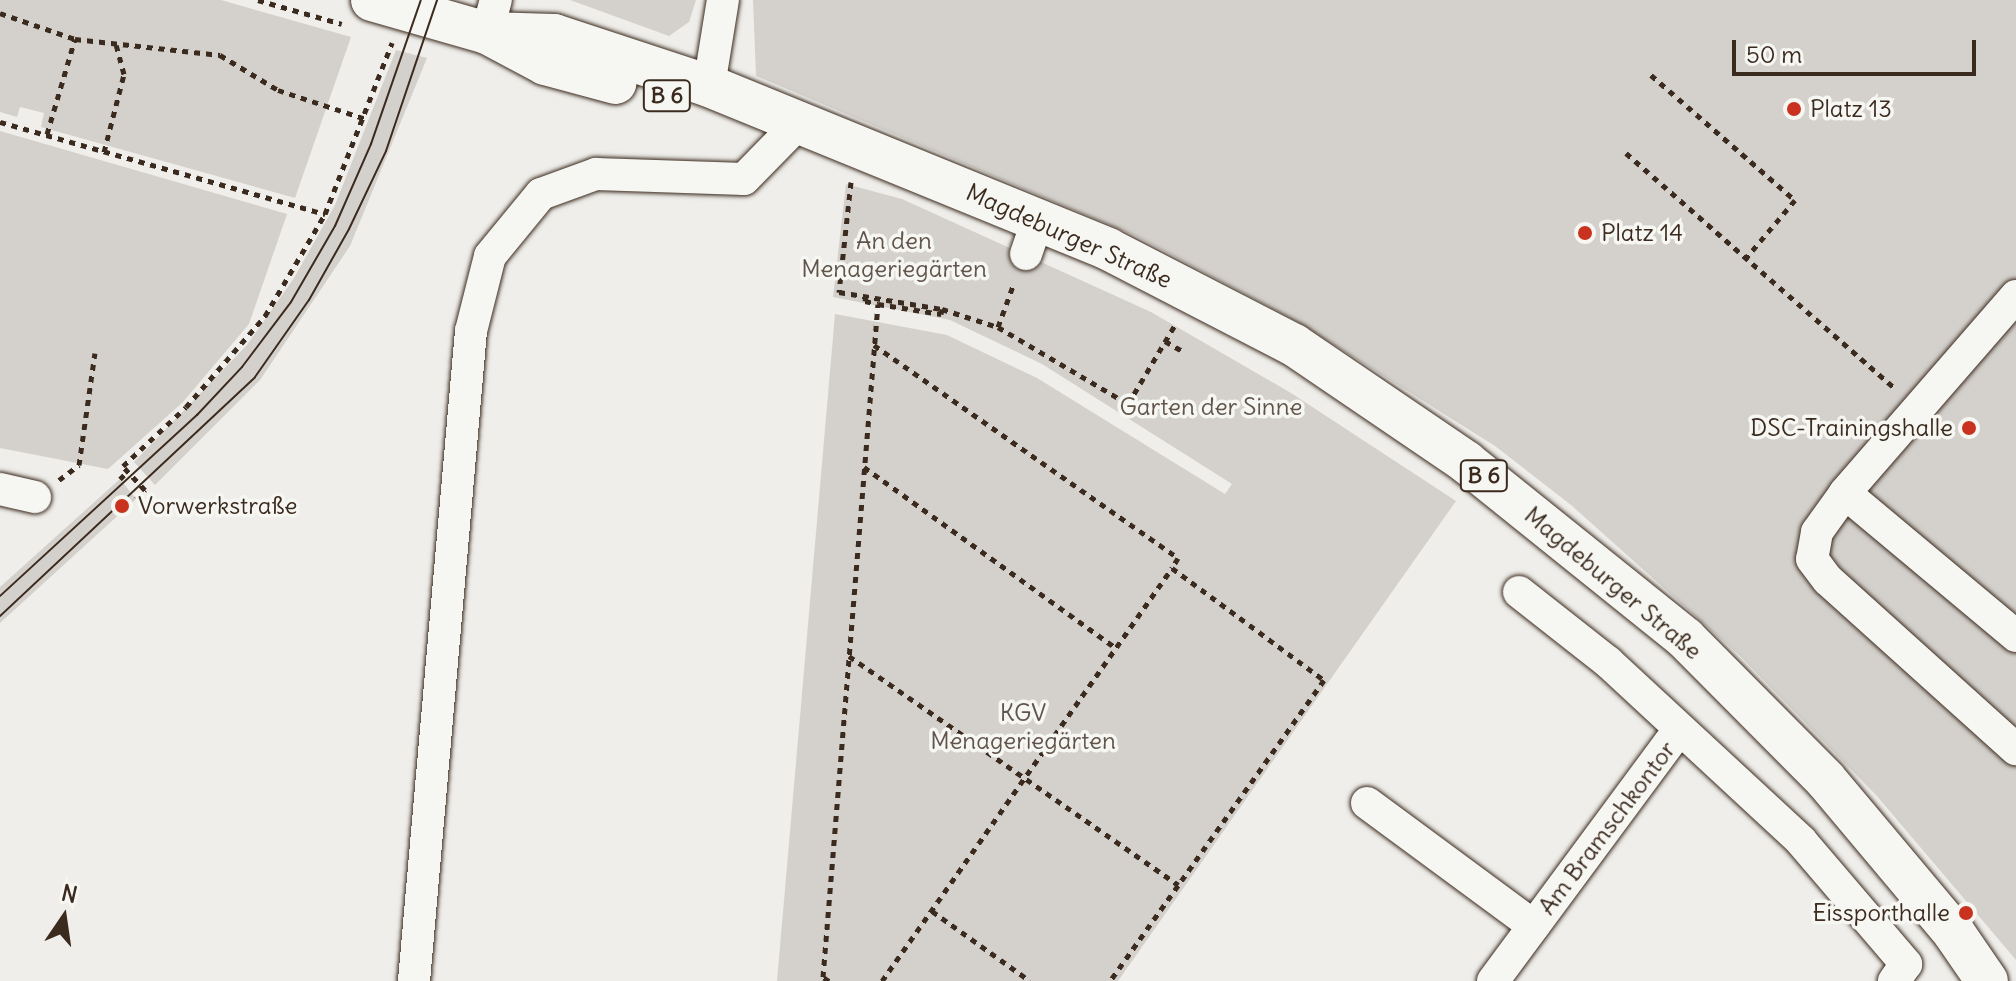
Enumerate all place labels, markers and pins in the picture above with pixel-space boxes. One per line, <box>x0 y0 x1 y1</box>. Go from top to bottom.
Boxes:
place label: Platz 13 <box>1810 95 1892 123</box>
marker: Platz 13 <box>1785 100 1803 118</box>
place label: Platz 14 <box>1601 219 1683 247</box>
marker: Platz 14 <box>1576 224 1594 242</box>
place label: DSC-Trainingshalle <box>1750 414 1953 442</box>
marker: DSC-Trainingshalle <box>1960 419 1978 437</box>
place label: Vorwerkstraße <box>138 492 297 520</box>
marker: Vorwerkstraße <box>113 497 131 515</box>
place label: Eissporthalle <box>1812 899 1950 927</box>
marker: Eissporthalle <box>1957 904 1975 922</box>

